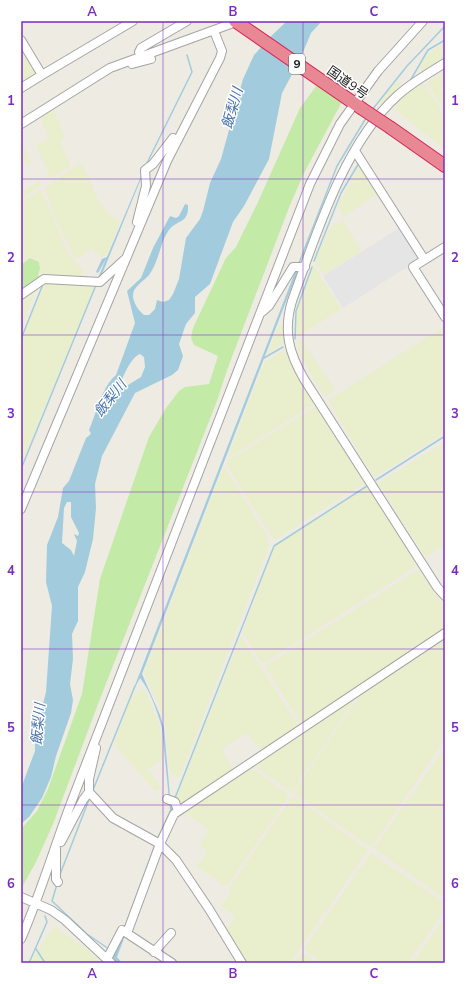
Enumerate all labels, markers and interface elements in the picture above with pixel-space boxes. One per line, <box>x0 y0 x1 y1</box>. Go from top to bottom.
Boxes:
text: A <box>87 3 97 21</box>
text: B <box>229 3 238 21</box>
text: C <box>370 3 379 21</box>
road number: 9 <box>289 54 305 74</box>
street label: 国道9号 <box>323 62 372 104</box>
water label: 飯梨川 <box>218 83 248 131</box>
text: 1 <box>7 92 15 110</box>
text: 1 <box>451 92 459 110</box>
text: 2 <box>7 249 15 267</box>
text: 2 <box>451 249 459 267</box>
water label: 飯梨川 <box>90 374 132 421</box>
text: 3 <box>7 405 15 423</box>
text: 3 <box>451 405 459 423</box>
text: 4 <box>7 562 15 580</box>
text: 4 <box>451 562 459 580</box>
water label: 飯梨川 <box>27 700 50 746</box>
text: 5 <box>7 719 15 737</box>
text: 5 <box>451 719 459 737</box>
text: 6 <box>7 875 15 893</box>
text: 6 <box>451 875 459 893</box>
text: A <box>87 965 97 983</box>
text: B <box>229 965 238 983</box>
text: C <box>370 965 379 983</box>

